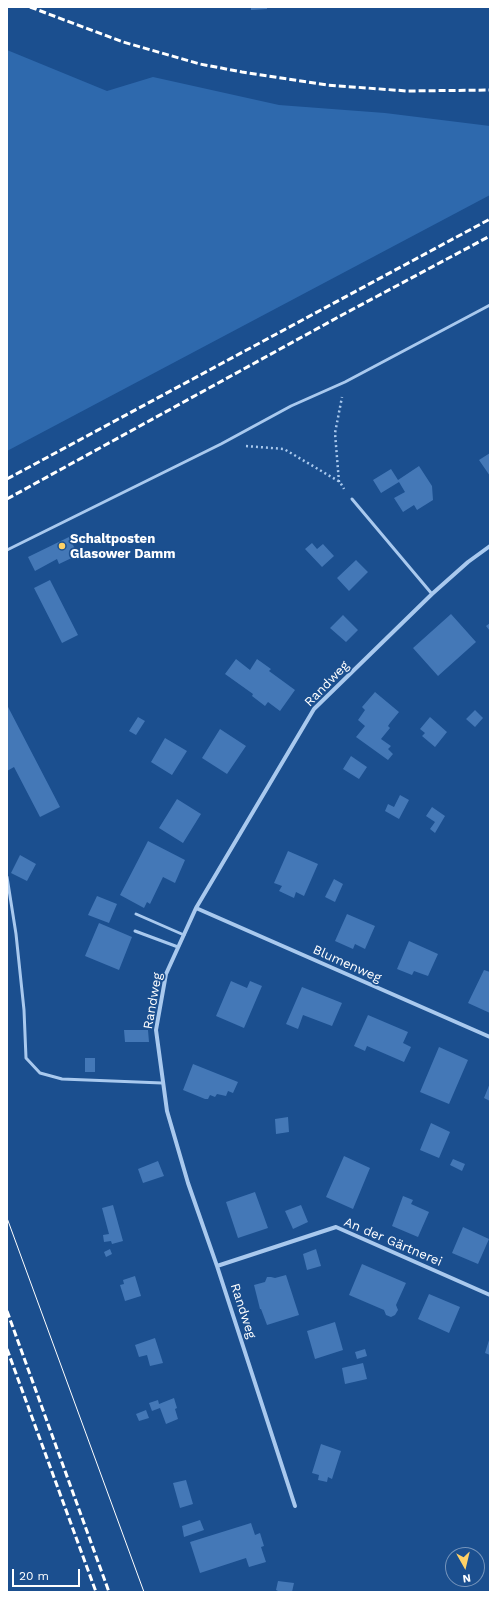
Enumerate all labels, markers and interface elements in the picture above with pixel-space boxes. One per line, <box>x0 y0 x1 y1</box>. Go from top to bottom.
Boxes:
place label: Schaltposten Glasower Damm <box>70 531 175 562</box>
marker: Schaltposten Glasower Damm <box>57 541 67 551</box>
street label: Randweg <box>301 658 353 710</box>
street label: Blumenweg <box>310 942 384 986</box>
street label: Randweg <box>140 971 166 1031</box>
street label: An der Gärtnerei <box>342 1214 444 1270</box>
street label: Randweg <box>227 1281 259 1341</box>
north arrow <box>445 1547 485 1587</box>
scale bar <box>14 1561 82 1587</box>
text: 20 m <box>19 1569 49 1583</box>
text: N <box>462 1571 472 1585</box>

